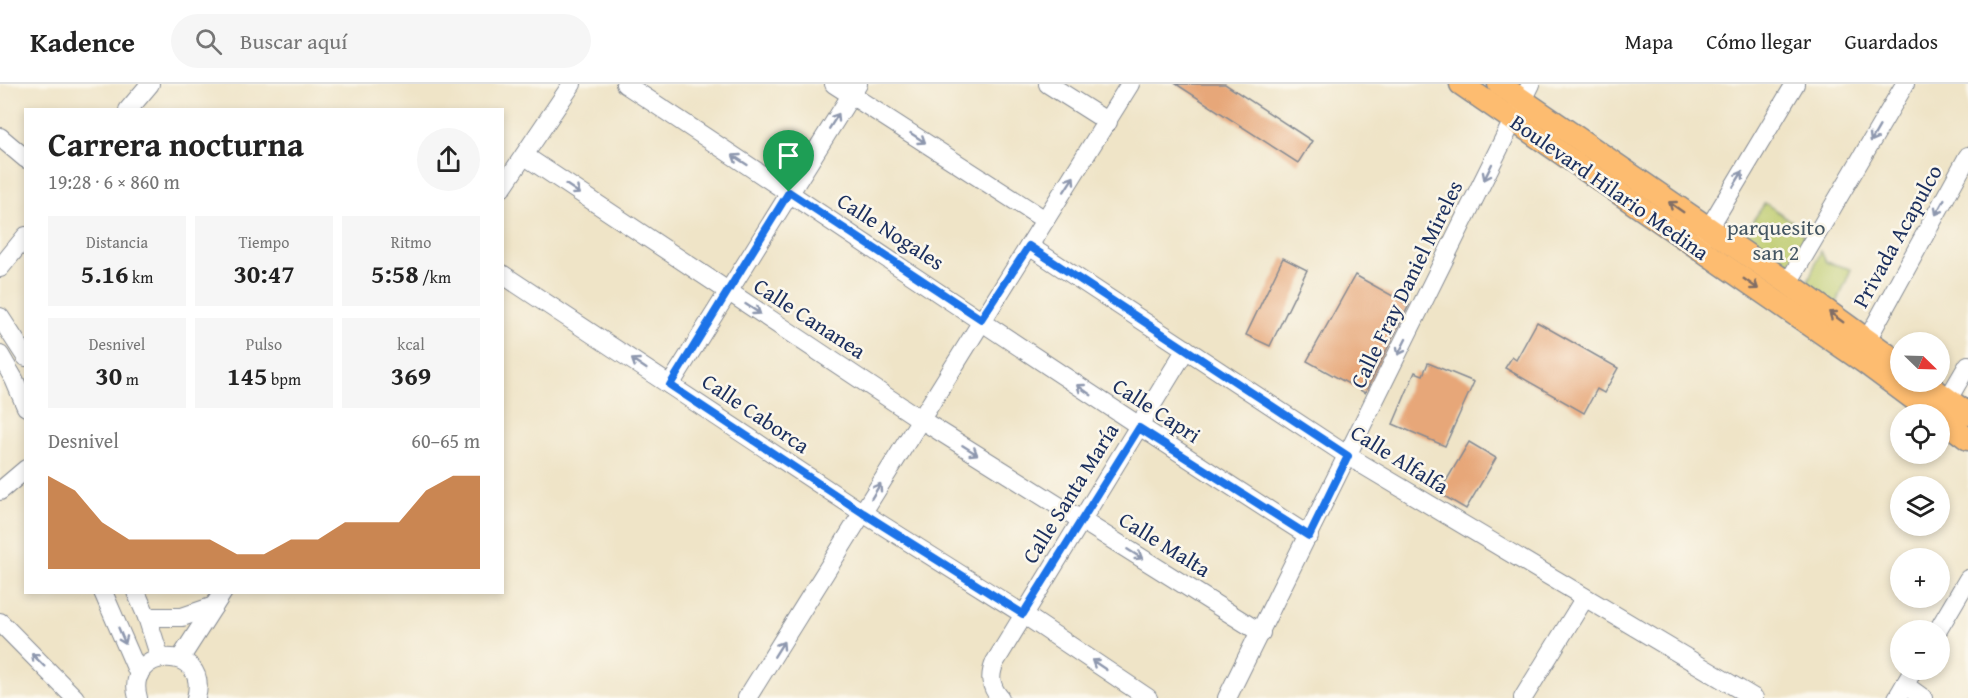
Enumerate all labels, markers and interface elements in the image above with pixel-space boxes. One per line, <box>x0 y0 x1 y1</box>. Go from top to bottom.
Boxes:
search box <box>171 14 591 68</box>
text: Kadence <box>30 21 135 62</box>
icon: search <box>192 25 225 58</box>
text: Buscar aquí <box>240 25 347 57</box>
text: Mapa <box>1625 26 1673 57</box>
text: Cómo llegar <box>1706 26 1811 57</box>
text: Guardados <box>1844 26 1938 57</box>
street label: Boulevard Hilario Medina <box>1504 106 1716 268</box>
one-way arrow <box>829 113 841 130</box>
text: Carrera nocturna <box>48 120 304 168</box>
one-way arrow <box>1869 125 1880 143</box>
button: share <box>417 128 480 191</box>
pin <box>763 130 814 192</box>
one-way arrow <box>909 133 926 145</box>
icon: arrive <box>772 139 805 172</box>
one-way arrow <box>732 153 749 165</box>
street label: Privada Acapulco <box>1844 159 1950 313</box>
one-way arrow <box>1482 163 1493 181</box>
text: 19:28 · 6 × 860 m <box>48 167 180 196</box>
one-way arrow <box>1733 171 1745 188</box>
one-way arrow <box>1062 175 1075 192</box>
street label: Calle Fray Daniel Mireles <box>1342 175 1470 393</box>
one-way arrow <box>564 183 581 195</box>
street label: Calle Nogales <box>831 184 951 278</box>
one-way arrow <box>1934 198 1946 215</box>
one-way arrow <box>1668 201 1684 213</box>
park label: parquesito san 2 <box>1727 211 1825 268</box>
text: Distancia <box>86 230 148 254</box>
text: Tiempo <box>239 230 289 254</box>
text: Ritmo <box>391 230 431 254</box>
text: 5.16 <box>81 254 129 293</box>
text: 30:47 <box>233 254 295 293</box>
text: 5:58 <box>371 254 419 293</box>
text: km <box>129 265 153 289</box>
text: /km <box>419 265 451 289</box>
street label: Calle Cananea <box>748 270 873 367</box>
one-way arrow <box>1743 278 1759 290</box>
one-way arrow <box>744 302 761 315</box>
one-way arrow <box>1829 311 1845 323</box>
text: Desnivel <box>89 332 145 356</box>
text: Pulso <box>246 332 282 356</box>
text: kcal <box>397 332 425 356</box>
north arrow <box>1890 332 1950 392</box>
map controls <box>1890 332 1950 680</box>
one-way arrow <box>1396 338 1407 356</box>
text: 30 <box>95 356 122 395</box>
text: 145 <box>227 356 267 395</box>
text: 369 <box>391 356 431 395</box>
one-way arrow <box>631 358 648 370</box>
street label: Calle Caborca <box>696 365 817 461</box>
text: m <box>122 367 139 391</box>
text: bpm <box>267 367 301 391</box>
street label: Calle Capri <box>1107 370 1207 450</box>
one-way arrow <box>1076 384 1092 396</box>
button: locate <box>1890 404 1950 464</box>
street label: Calle Santa María <box>1014 416 1126 570</box>
street label: Calle Alfalfa <box>1345 416 1456 502</box>
text: Desnivel <box>48 426 119 455</box>
text: 60–65 m <box>411 426 480 455</box>
one-way arrow <box>961 445 978 457</box>
button: layers <box>1890 476 1950 536</box>
one-way arrow <box>871 483 883 500</box>
street label: Calle Malta <box>1113 503 1218 585</box>
one-way arrow <box>1126 548 1143 560</box>
button: + <box>1890 548 1950 608</box>
button: − <box>1890 620 1950 680</box>
one-way arrow <box>117 627 128 645</box>
one-way arrow <box>772 640 785 657</box>
one-way arrow <box>30 653 45 668</box>
one-way arrow <box>1092 659 1108 671</box>

